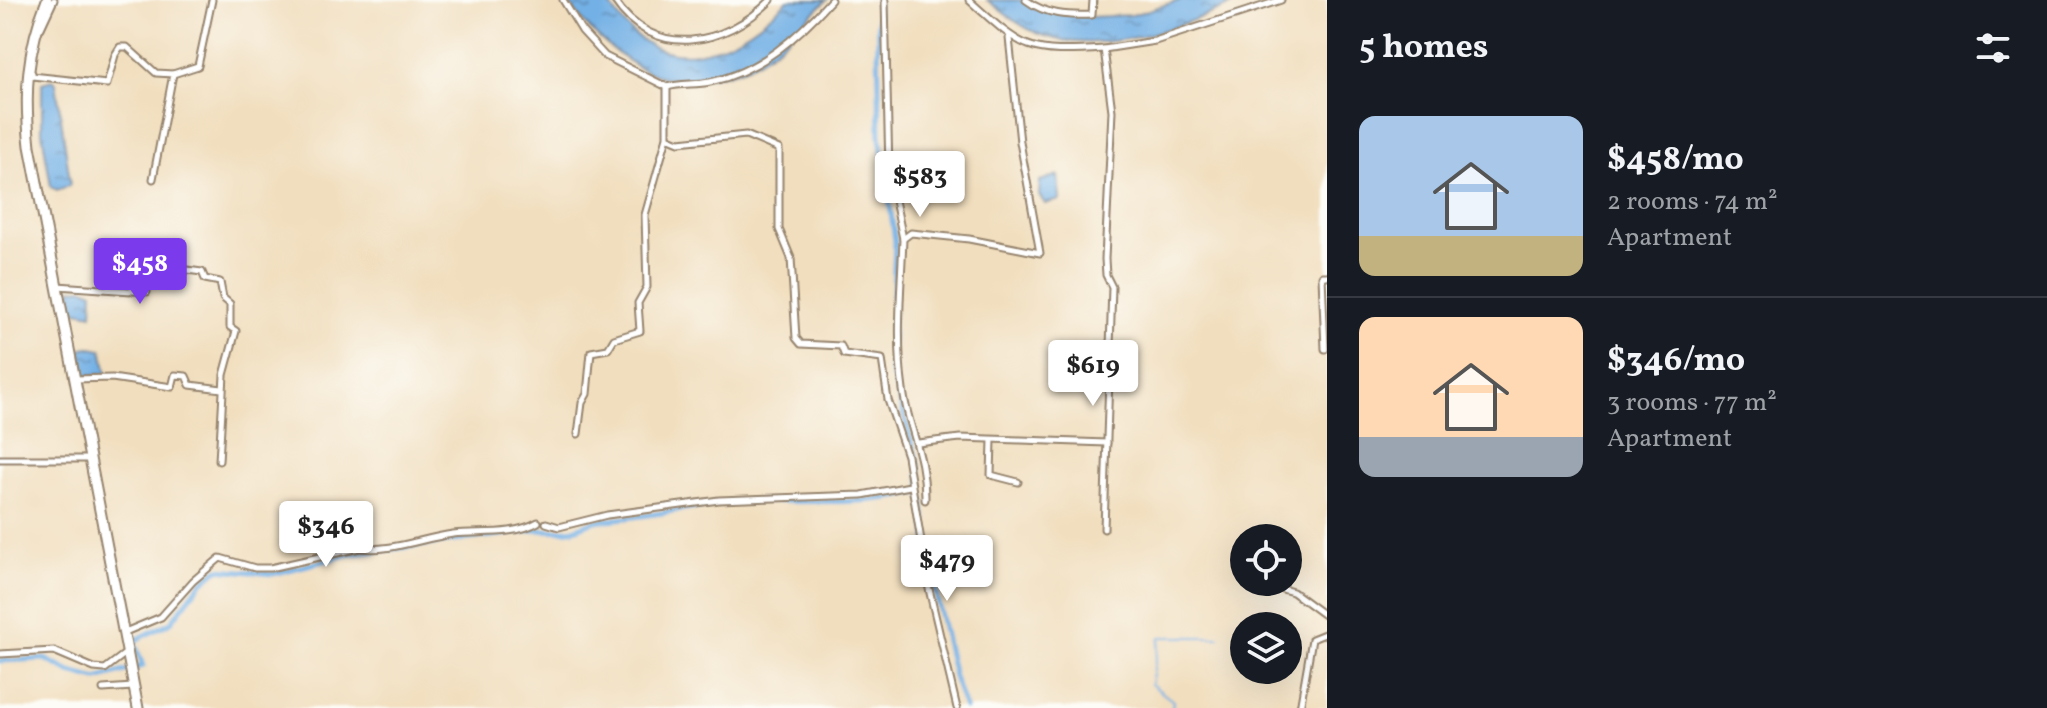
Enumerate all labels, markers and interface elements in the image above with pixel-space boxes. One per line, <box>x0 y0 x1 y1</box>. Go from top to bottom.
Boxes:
text: 5 homes <box>1359 25 1489 72</box>
icon: filters <box>1971 26 2015 70</box>
text: $458/mo <box>1607 137 1744 184</box>
icon: home <box>1423 148 1519 244</box>
pin: $583 <box>873 151 967 219</box>
text: $583 <box>893 159 947 195</box>
text: 2 rooms · 74 m² <box>1607 184 1778 220</box>
text: Apartment <box>1607 220 1732 256</box>
pin: $458 <box>93 238 187 306</box>
text: $458 <box>112 246 168 282</box>
text: $346/mo <box>1607 338 1745 385</box>
pin: $619 <box>1046 340 1140 408</box>
text: $619 <box>1066 348 1120 384</box>
icon: home <box>1423 349 1519 445</box>
text: 3 rooms · 77 m² <box>1607 385 1777 421</box>
text: Apartment <box>1607 421 1732 457</box>
pin: $346 <box>279 501 373 569</box>
text: $346 <box>297 509 355 545</box>
map controls <box>1230 524 1302 684</box>
button: locate <box>1230 524 1302 596</box>
pin: $479 <box>900 535 994 603</box>
text: $479 <box>919 543 975 579</box>
button: layers <box>1230 612 1302 684</box>

